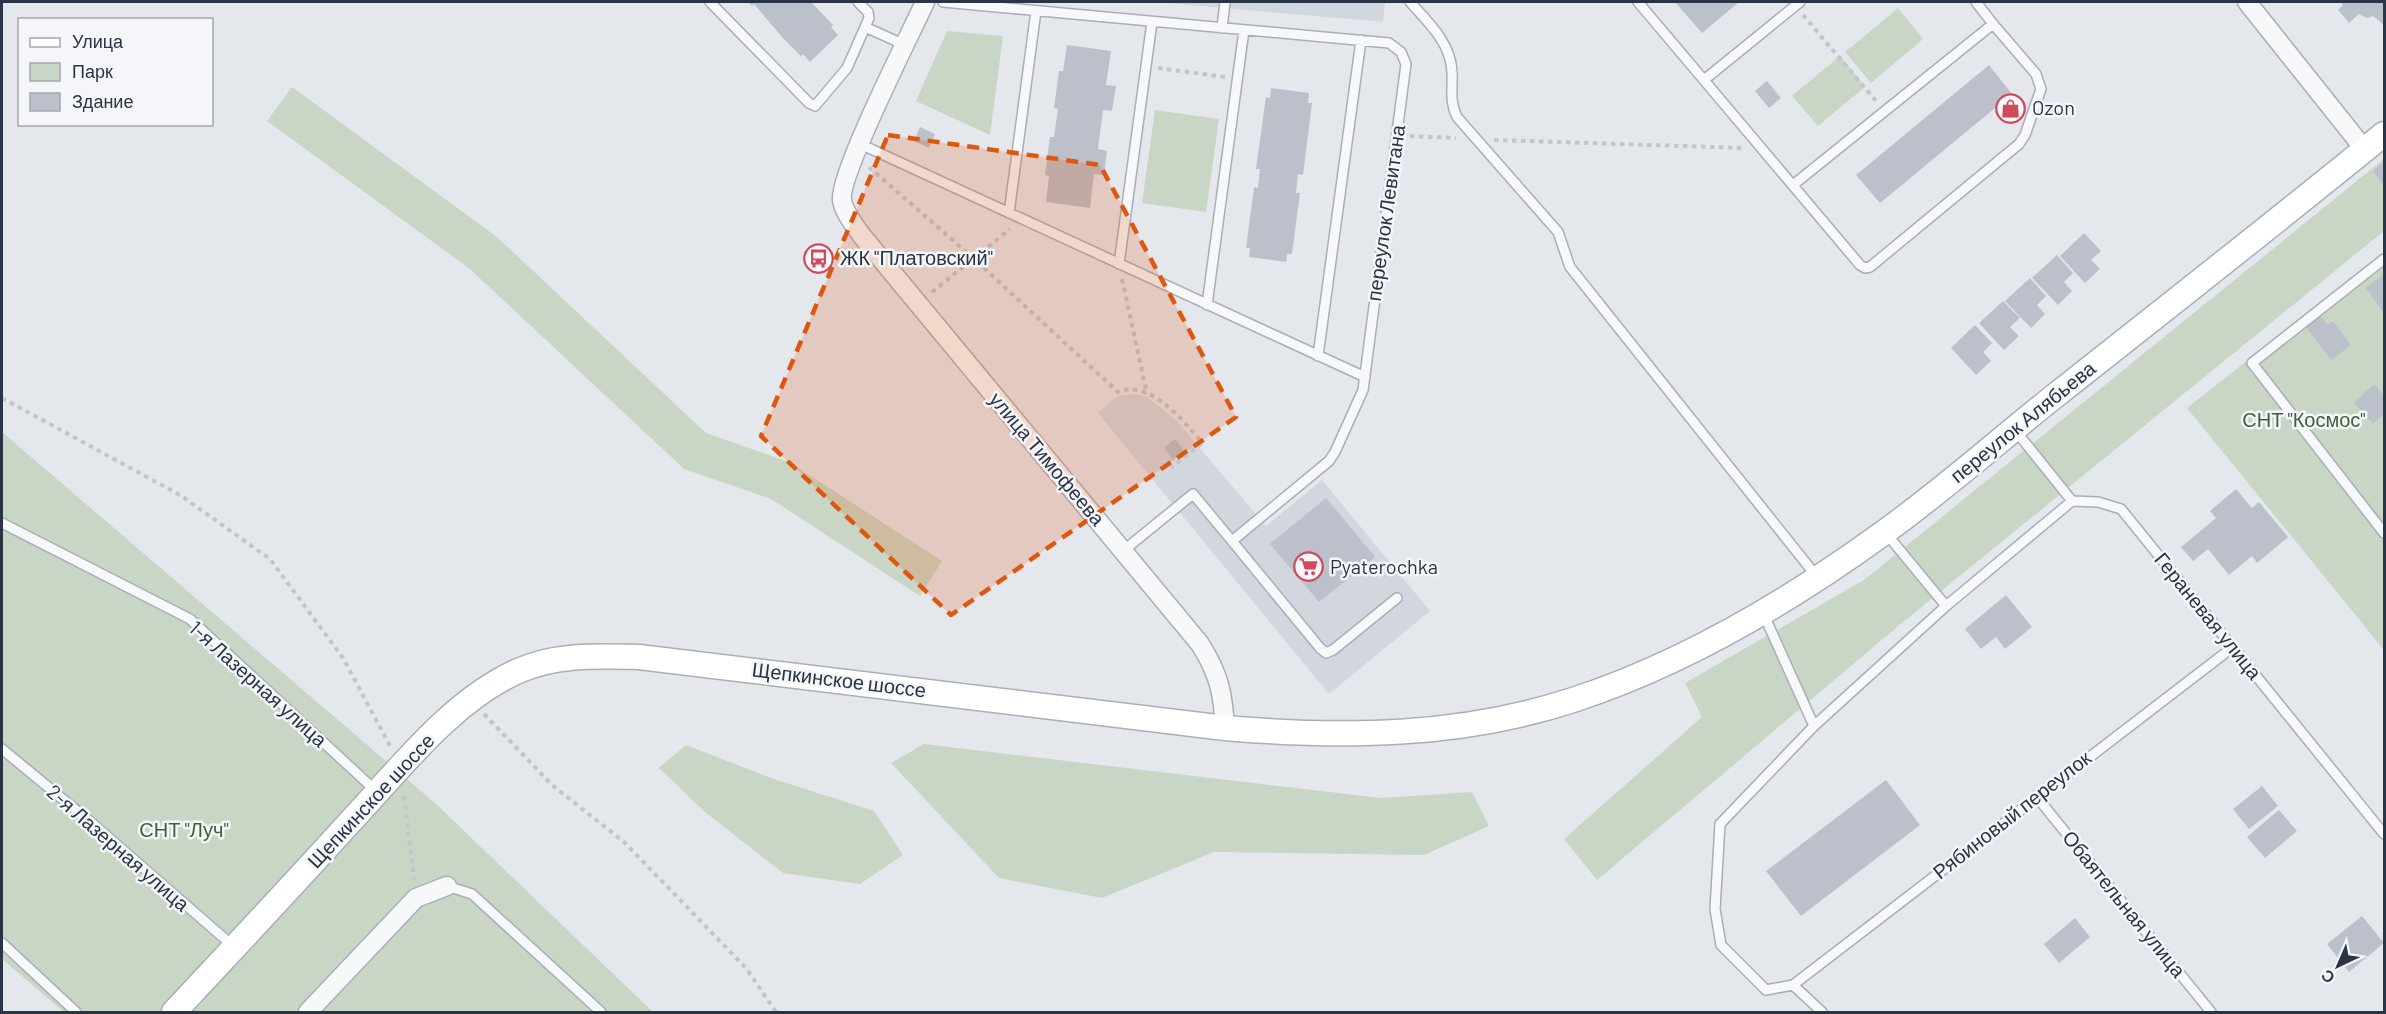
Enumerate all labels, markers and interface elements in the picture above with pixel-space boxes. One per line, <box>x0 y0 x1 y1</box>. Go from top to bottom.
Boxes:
legend <box>18 18 213 126</box>
text: Улица <box>72 30 124 52</box>
text: Парк <box>72 60 113 82</box>
text: Здание <box>72 90 133 112</box>
shop icon: Ozon <box>1995 92 2027 124</box>
place label: Ozon <box>2032 95 2075 119</box>
street label: переулок Левитана <box>1361 122 1409 302</box>
bus stop icon: ЖК "Платовский" <box>803 242 835 274</box>
place label: ЖК "Платовский" <box>840 245 993 269</box>
street label: переулок Алябьева <box>1945 355 2100 487</box>
street label: улица Тимофеева <box>985 387 1111 531</box>
park label: СНТ "Космос" <box>2242 407 2366 431</box>
street label: Гераневая улица <box>2150 547 2268 684</box>
supermarket icon: Pyaterochka <box>1293 551 1325 583</box>
place label: Pyaterochka <box>1330 554 1438 578</box>
street label: 1-я Лазерная улица <box>185 615 333 752</box>
street label: Щепкинское шоссе <box>751 656 928 702</box>
street label: Щепкинское шоссе <box>302 728 439 873</box>
street label: Рябиновый переулок <box>1928 745 2095 883</box>
street label: 2-я Лазерная улица <box>43 779 195 916</box>
park label: СНТ "Луч" <box>139 817 229 841</box>
street label: Обаятельная улица <box>2058 825 2192 982</box>
north arrow <box>2308 936 2368 996</box>
text: С <box>2316 966 2338 988</box>

